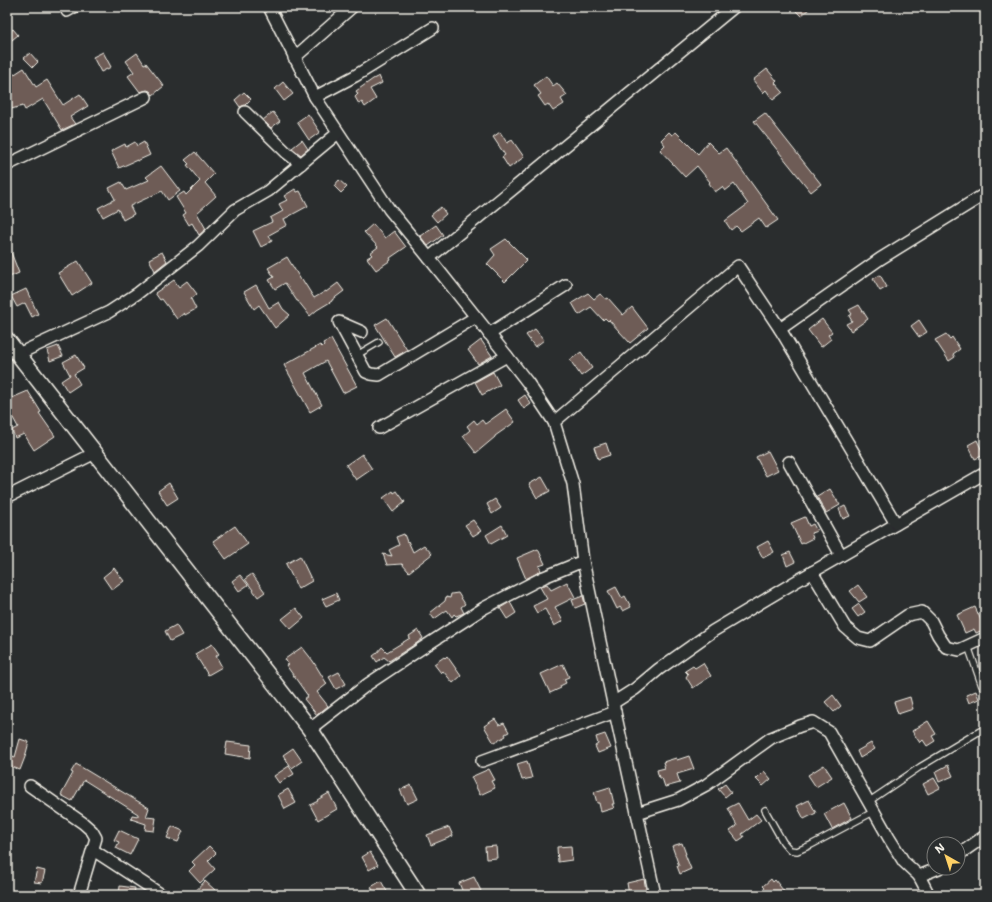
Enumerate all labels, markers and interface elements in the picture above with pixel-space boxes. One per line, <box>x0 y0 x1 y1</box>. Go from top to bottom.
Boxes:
north arrow <box>926 836 966 876</box>
text: N <box>932 840 948 857</box>

